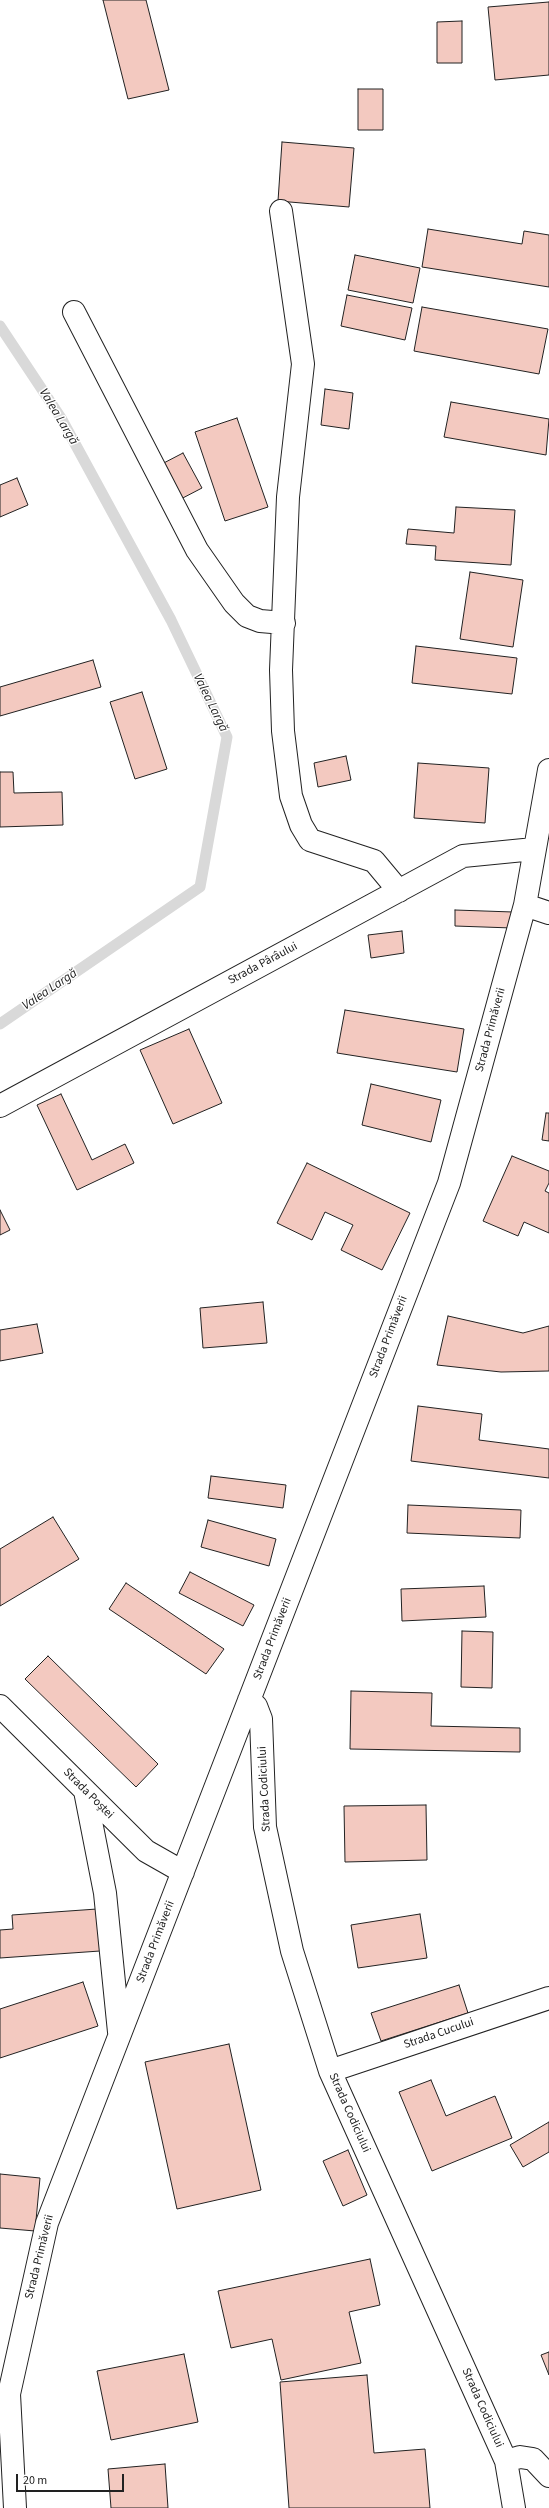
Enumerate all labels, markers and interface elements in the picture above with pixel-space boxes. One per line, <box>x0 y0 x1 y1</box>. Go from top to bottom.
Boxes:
water label: Valea Largă <box>35 386 81 448</box>
water label: Valea Largă <box>189 671 231 735</box>
street label: Strada Pârâului <box>226 940 300 988</box>
water label: Valea Largă <box>19 966 81 1014</box>
street label: Strada Primăverii <box>473 986 509 1074</box>
street label: Strada Primăverii <box>367 1294 411 1380</box>
street label: Strada Primăverii <box>251 1596 295 1682</box>
street label: Strada Codiciului <box>256 1746 274 1832</box>
street label: Strada Poștei <box>60 1766 116 1822</box>
street label: Strada Primăverii <box>134 1899 178 1985</box>
street label: Strada Cucului <box>402 2015 476 2053</box>
street label: Strada Codiciului <box>325 2071 373 2155</box>
street label: Strada Primăverii <box>23 2213 57 2301</box>
street label: Strada Codiciului <box>458 2366 506 2450</box>
scale bar <box>18 2466 126 2492</box>
text: 20 m <box>23 2472 47 2489</box>

